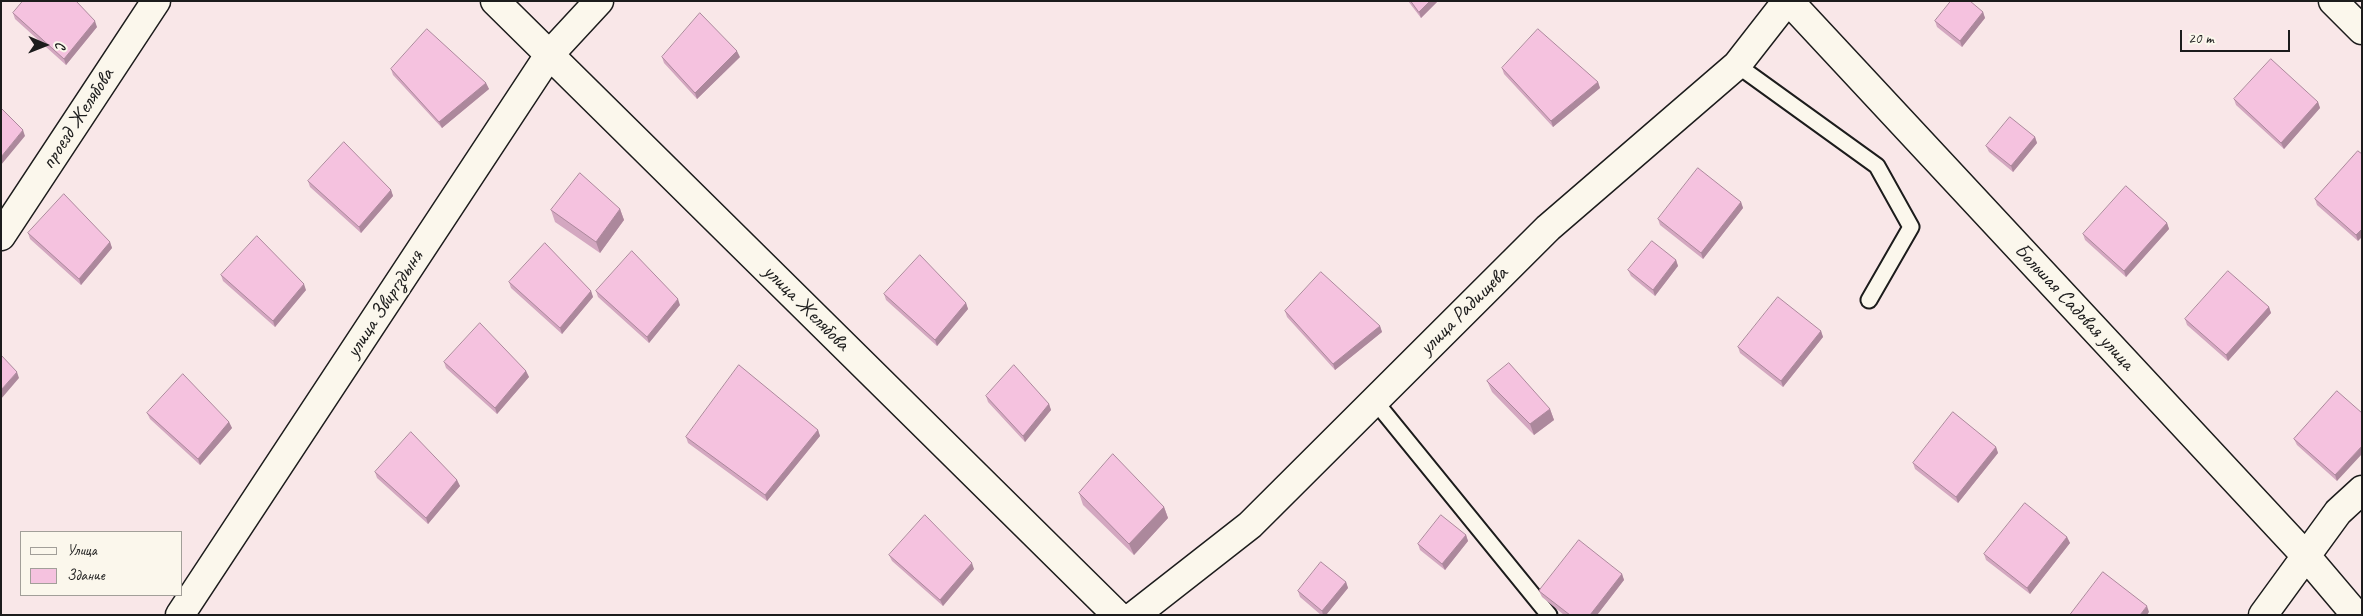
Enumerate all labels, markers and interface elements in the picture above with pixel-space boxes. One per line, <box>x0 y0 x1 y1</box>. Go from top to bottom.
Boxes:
north arrow <box>20 20 70 70</box>
scale bar <box>2183 20 2293 52</box>
text: 20 m <box>2188 29 2214 48</box>
text: С <box>52 42 69 49</box>
street label: проезд Желябова <box>36 64 120 174</box>
street label: Большая Садовая улица <box>2009 238 2139 376</box>
street label: улица Звиргздыня <box>341 245 429 363</box>
street label: улица Желябова <box>757 259 855 357</box>
street label: улица Радищева <box>1414 261 1514 361</box>
legend <box>20 531 182 596</box>
text: Улица <box>67 541 97 560</box>
text: Здание <box>67 566 105 585</box>

